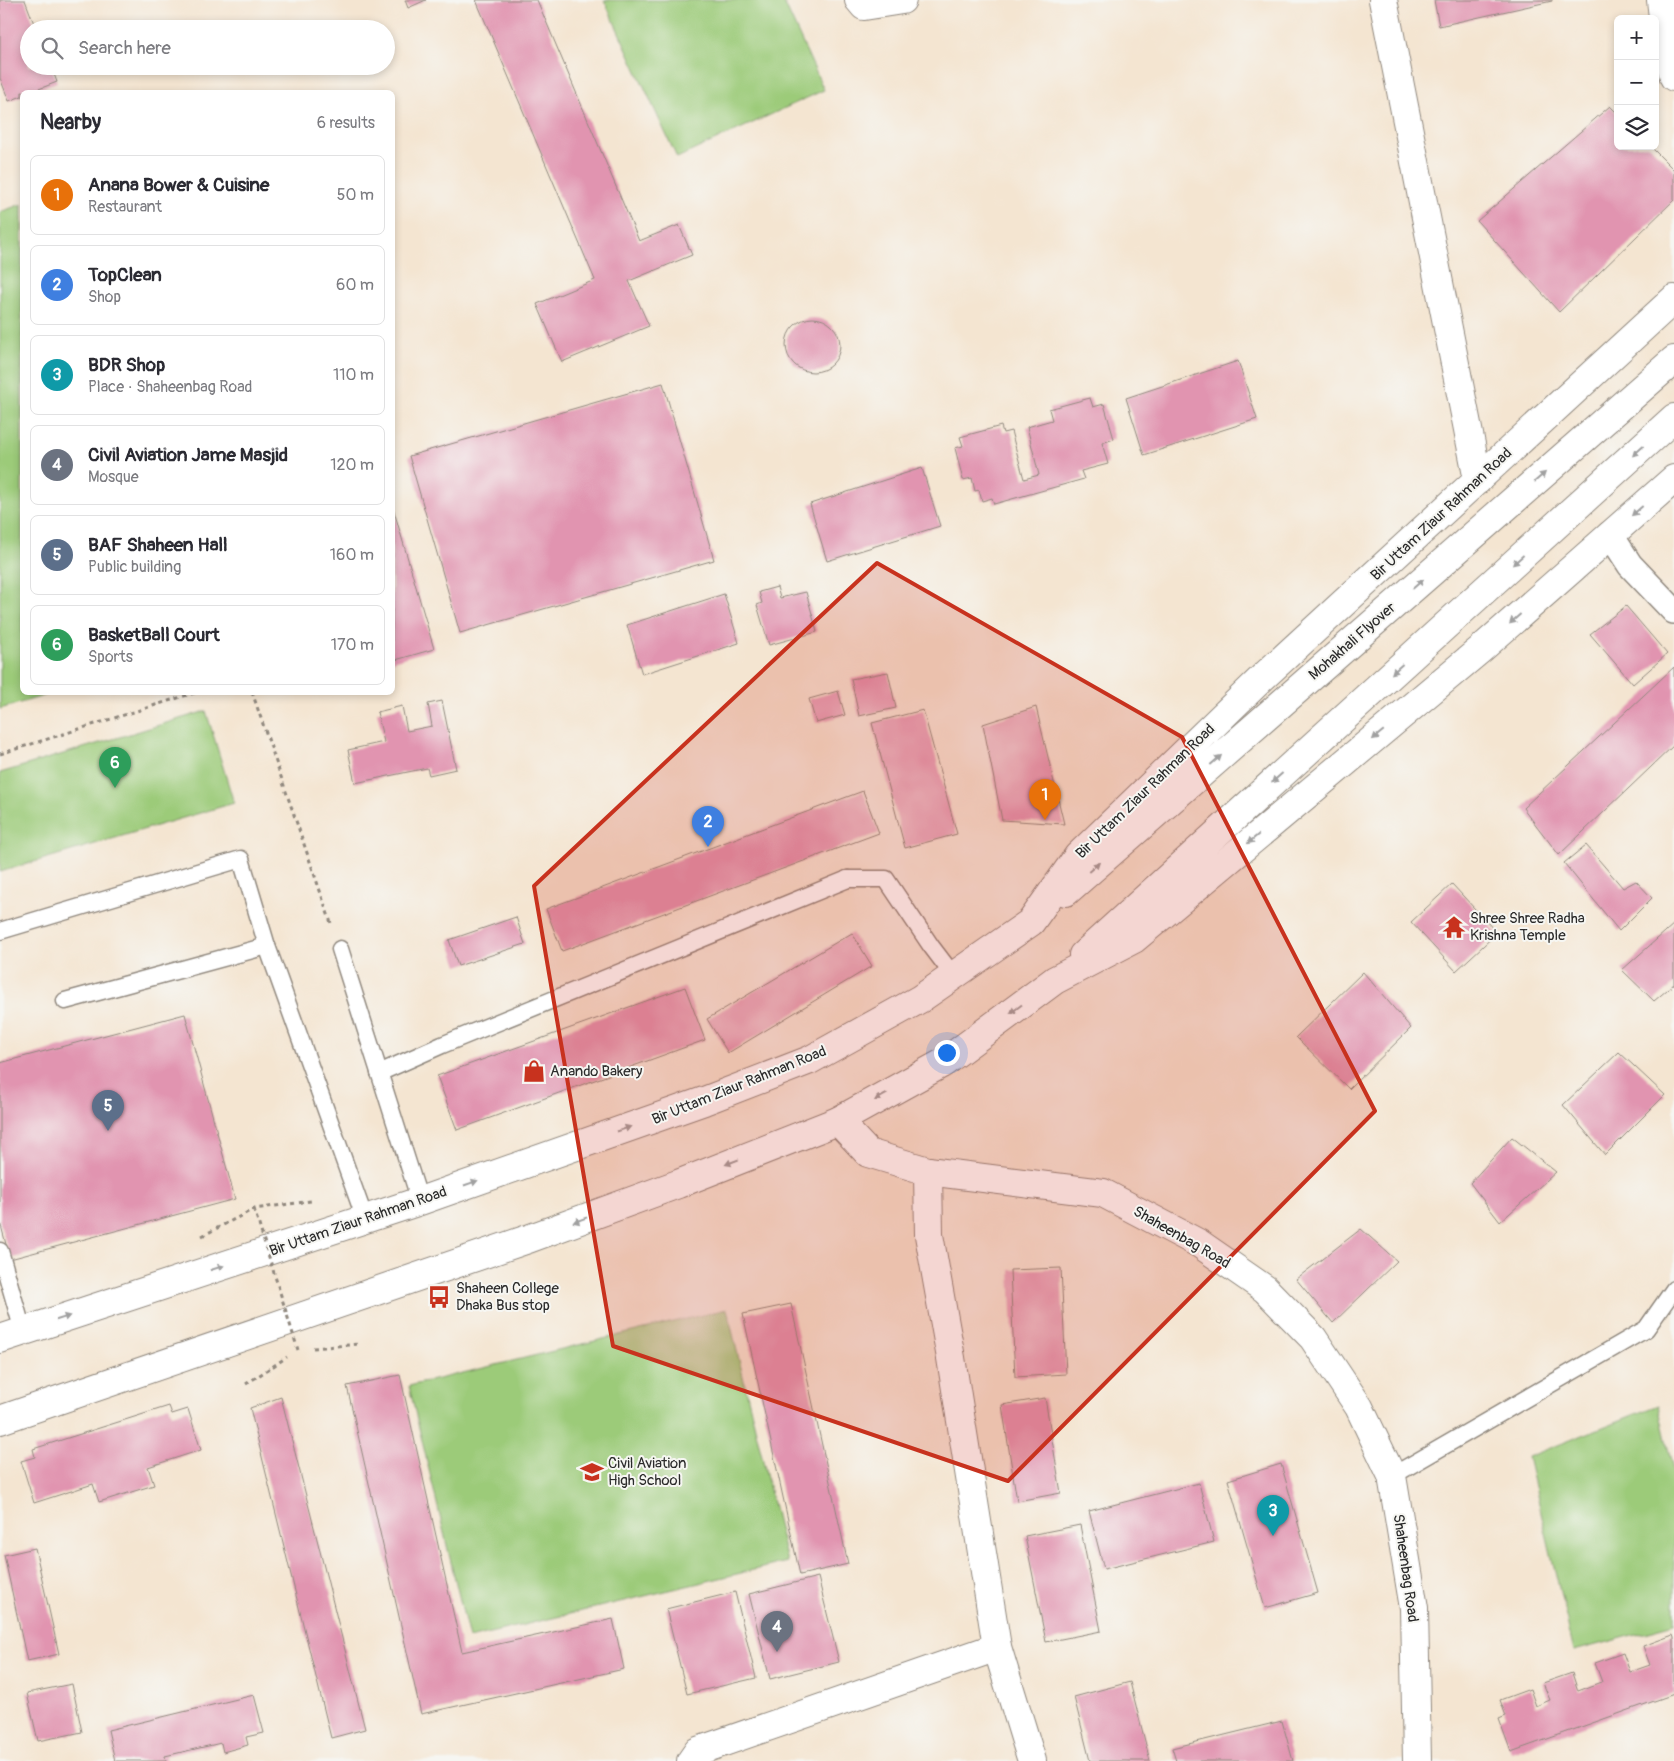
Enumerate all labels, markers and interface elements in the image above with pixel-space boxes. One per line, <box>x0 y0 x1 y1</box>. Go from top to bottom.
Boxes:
map controls <box>1614 15 1659 150</box>
button: + <box>1614 15 1659 60</box>
search box <box>20 20 395 75</box>
icon: search <box>38 34 66 62</box>
text: Search here <box>78 36 171 60</box>
button: − <box>1614 60 1659 105</box>
button: layers <box>1614 105 1659 150</box>
text: Nearby <box>40 109 101 136</box>
text: 6 results <box>317 113 375 133</box>
text: Anana Bower & Cuisine <box>88 173 269 197</box>
text: 1 <box>54 185 60 205</box>
text: 50 m <box>337 185 374 205</box>
text: Restaurant <box>88 197 162 217</box>
text: TopClean <box>88 263 162 287</box>
text: 2 <box>53 275 61 295</box>
text: 60 m <box>336 275 374 295</box>
text: Shop <box>88 287 121 307</box>
text: BDR Shop <box>88 353 165 377</box>
text: 3 <box>53 365 61 385</box>
text: 110 m <box>333 365 374 385</box>
text: Place · Shaheenbag Road <box>88 377 252 397</box>
text: Civil Aviation Jame Masjid <box>88 443 288 467</box>
street label: Bir Uttam Ziaur Rahman Road <box>1367 444 1516 585</box>
one-way arrow <box>1632 445 1644 457</box>
text: 4 <box>52 455 62 475</box>
text: 120 m <box>330 455 374 475</box>
text: Mosque <box>88 467 139 487</box>
one-way arrow <box>1533 472 1546 483</box>
one-way arrow <box>1631 505 1643 516</box>
text: BAF Shaheen Hall <box>88 533 228 557</box>
text: 5 <box>53 545 61 565</box>
text: 160 m <box>330 545 374 565</box>
one-way arrow <box>1512 554 1524 566</box>
text: Public building <box>88 557 181 577</box>
one-way arrow <box>1411 579 1424 590</box>
street label: Mohakhali Flyover <box>1305 598 1400 684</box>
one-way arrow <box>1509 613 1522 624</box>
text: BasketBall Court <box>88 623 220 647</box>
text: 6 <box>52 635 62 655</box>
text: 170 m <box>331 635 374 655</box>
text: Sports <box>88 647 133 667</box>
one-way arrow <box>1392 663 1404 675</box>
street label: Bir Uttam Ziaur Rahman Road <box>1072 720 1219 863</box>
one-way arrow <box>1372 729 1384 740</box>
pin: 6 <box>99 747 131 788</box>
one-way arrow <box>1210 755 1222 766</box>
one-way arrow <box>1271 772 1283 784</box>
pin: 1 <box>1029 779 1061 820</box>
pin: 2 <box>692 806 724 847</box>
one-way arrow <box>1247 834 1260 845</box>
one-way arrow <box>1087 861 1099 873</box>
place label: Shree Shree Radha Krishna Temple <box>1470 909 1585 945</box>
temple icon: Shree Shree Radha Krishna Temple <box>1441 914 1467 940</box>
one-way arrow <box>1009 1004 1023 1014</box>
your location <box>934 1040 960 1066</box>
street label: Bir Uttam Ziaur Rahman Road <box>649 1042 829 1129</box>
shop icon: Anando Bakery <box>521 1058 547 1084</box>
place label: Anando Bakery <box>550 1062 643 1081</box>
pin: 5 <box>92 1090 124 1131</box>
one-way arrow <box>874 1093 887 1102</box>
one-way arrow <box>617 1125 632 1133</box>
one-way arrow <box>725 1159 739 1167</box>
one-way arrow <box>464 1179 479 1187</box>
street label: Bir Uttam Ziaur Rahman Road <box>267 1182 449 1261</box>
street label: Shaheenbag Road <box>1130 1202 1234 1273</box>
one-way arrow <box>572 1216 587 1224</box>
one-way arrow <box>210 1264 225 1271</box>
place label: Shaheen College Dhaka Bus stop <box>456 1279 559 1315</box>
bus stop icon: Shaheen College Dhaka Bus stop <box>426 1284 452 1310</box>
one-way arrow <box>55 1314 70 1322</box>
place label: Civil Aviation High School <box>608 1454 687 1490</box>
school or university icon: Civil Aviation High School <box>579 1459 605 1485</box>
pin: 3 <box>1257 1495 1289 1536</box>
street label: Shaheenbag Road <box>1389 1513 1422 1623</box>
pin: 4 <box>761 1611 793 1652</box>

